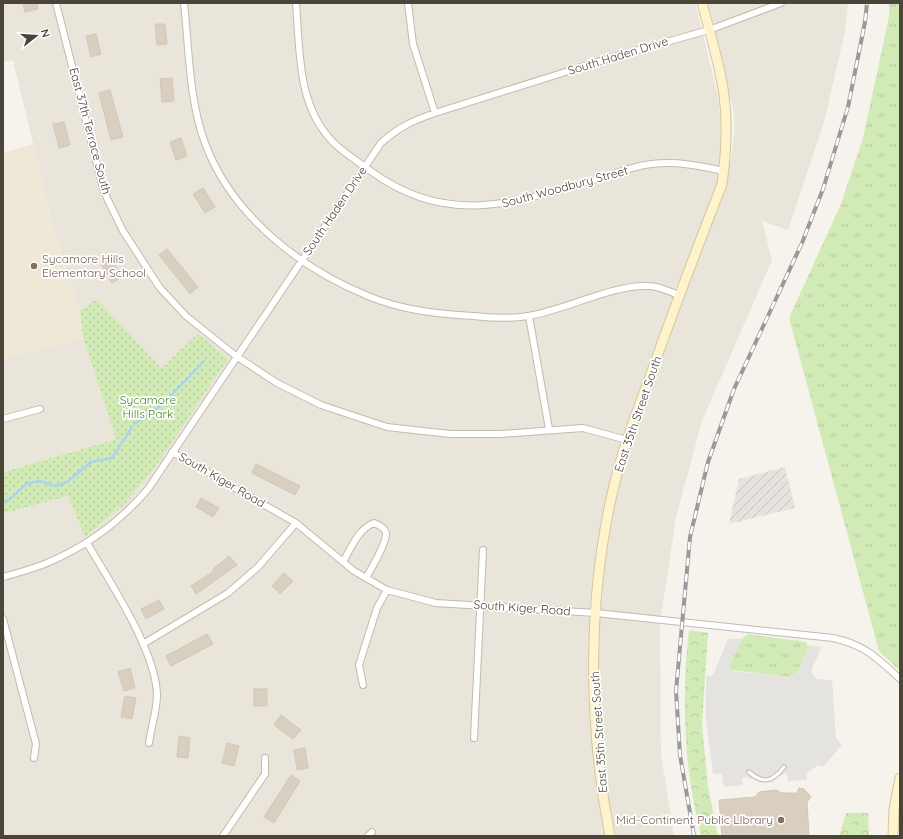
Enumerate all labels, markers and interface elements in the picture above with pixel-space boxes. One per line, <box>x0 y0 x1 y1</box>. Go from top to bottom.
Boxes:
north arrow <box>16 16 56 56</box>
text: N <box>38 27 53 39</box>
street label: South Haden Drive <box>566 33 670 78</box>
street label: East 37th Terrace South <box>66 66 115 196</box>
street label: South Woodbury Street <box>500 162 629 211</box>
street label: South Haden Drive <box>299 163 370 258</box>
place label: Sycamore Hills Elementary School <box>42 251 146 280</box>
marker: Sycamore Hills Elementary School <box>29 261 39 271</box>
street label: East 35th Street South <box>611 354 664 474</box>
park label: Sycamore Hills Park <box>120 392 176 421</box>
street label: South Kiger Road <box>176 449 268 510</box>
street label: South Kiger Road <box>473 597 571 618</box>
street label: East 35th Street South <box>587 671 610 793</box>
place label: Mid-Continent Public LIbrary <box>616 812 773 827</box>
marker: Mid-Continent Public LIbrary <box>776 815 786 825</box>

